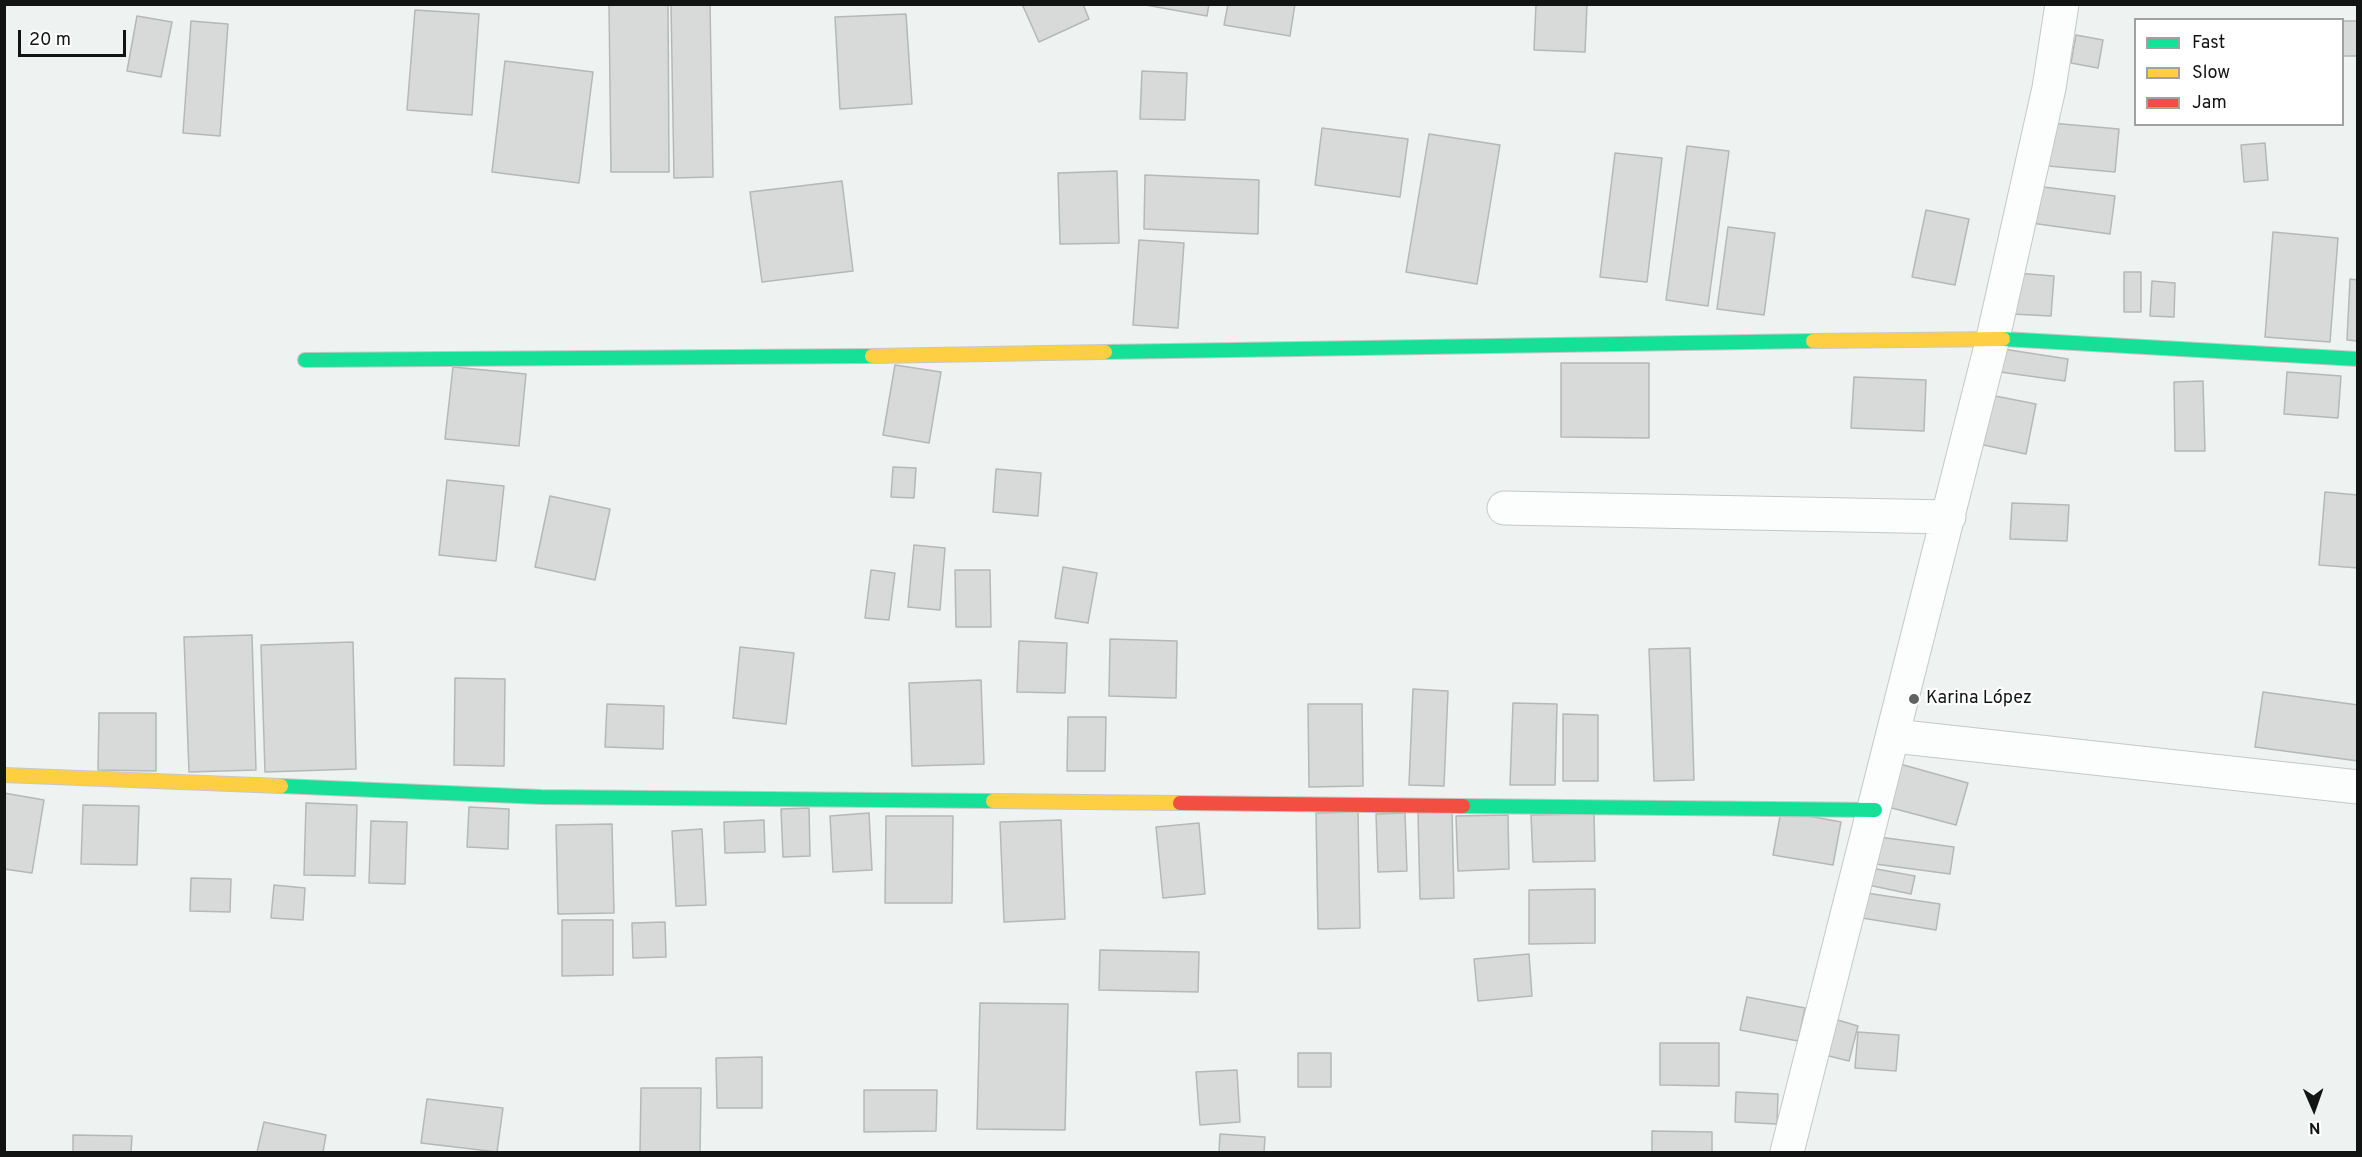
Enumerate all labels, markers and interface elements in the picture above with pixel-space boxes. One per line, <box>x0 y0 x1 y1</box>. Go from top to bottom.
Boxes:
scale bar <box>21 18 129 56</box>
legend <box>2134 18 2344 126</box>
text: 20 m <box>29 29 71 52</box>
text: Fast <box>2192 32 2225 55</box>
text: Slow <box>2192 62 2230 85</box>
text: Jam <box>2192 92 2227 115</box>
place label: Karina López <box>1926 688 2032 710</box>
marker: Karina López <box>1907 692 1921 706</box>
north arrow <box>2284 1079 2344 1139</box>
text: N <box>2309 1117 2321 1137</box>

